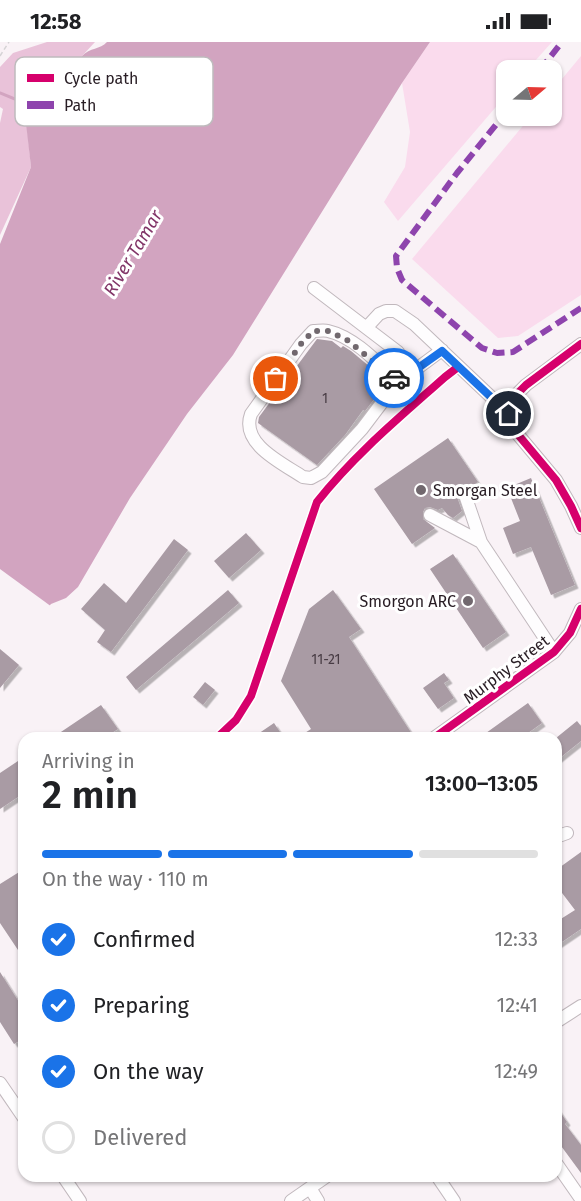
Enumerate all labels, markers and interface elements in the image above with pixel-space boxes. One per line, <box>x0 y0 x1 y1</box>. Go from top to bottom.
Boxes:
text: 12:58 <box>30 8 82 35</box>
legend <box>15 57 213 126</box>
north arrow <box>496 60 562 126</box>
map controls <box>496 60 562 126</box>
text: Cycle path <box>64 69 138 88</box>
text: Path <box>64 96 96 115</box>
water label: River Tamar <box>99 205 168 300</box>
courier <box>364 348 424 408</box>
pin <box>250 353 301 404</box>
icon: bag <box>259 362 292 395</box>
icon: car <box>378 362 411 395</box>
pin <box>483 388 534 439</box>
house number: 1 <box>322 390 328 407</box>
icon: home <box>492 397 525 430</box>
place label: Smorgan Steel <box>433 481 538 500</box>
marker: Smorgan Steel <box>414 483 428 497</box>
place label: Smorgon ARC <box>360 592 456 611</box>
marker: Smorgon ARC <box>461 594 475 608</box>
street label: Murphy Street <box>460 631 553 708</box>
house number: 11-21 <box>311 651 341 668</box>
text: Arriving in <box>42 749 135 773</box>
text: 13:00–13:05 <box>425 770 538 797</box>
text: 2 min <box>42 772 138 818</box>
text: On the way · 110 m <box>42 867 209 891</box>
icon: check <box>42 923 75 956</box>
text: Confirmed <box>93 926 196 953</box>
text: 12:33 <box>495 927 538 951</box>
icon: check <box>42 989 75 1022</box>
text: Preparing <box>93 992 189 1019</box>
text: 12:41 <box>497 993 538 1017</box>
icon: check <box>42 1055 75 1088</box>
text: On the way <box>93 1058 204 1085</box>
text: 12:49 <box>494 1059 538 1083</box>
text: Delivered <box>93 1124 188 1151</box>

